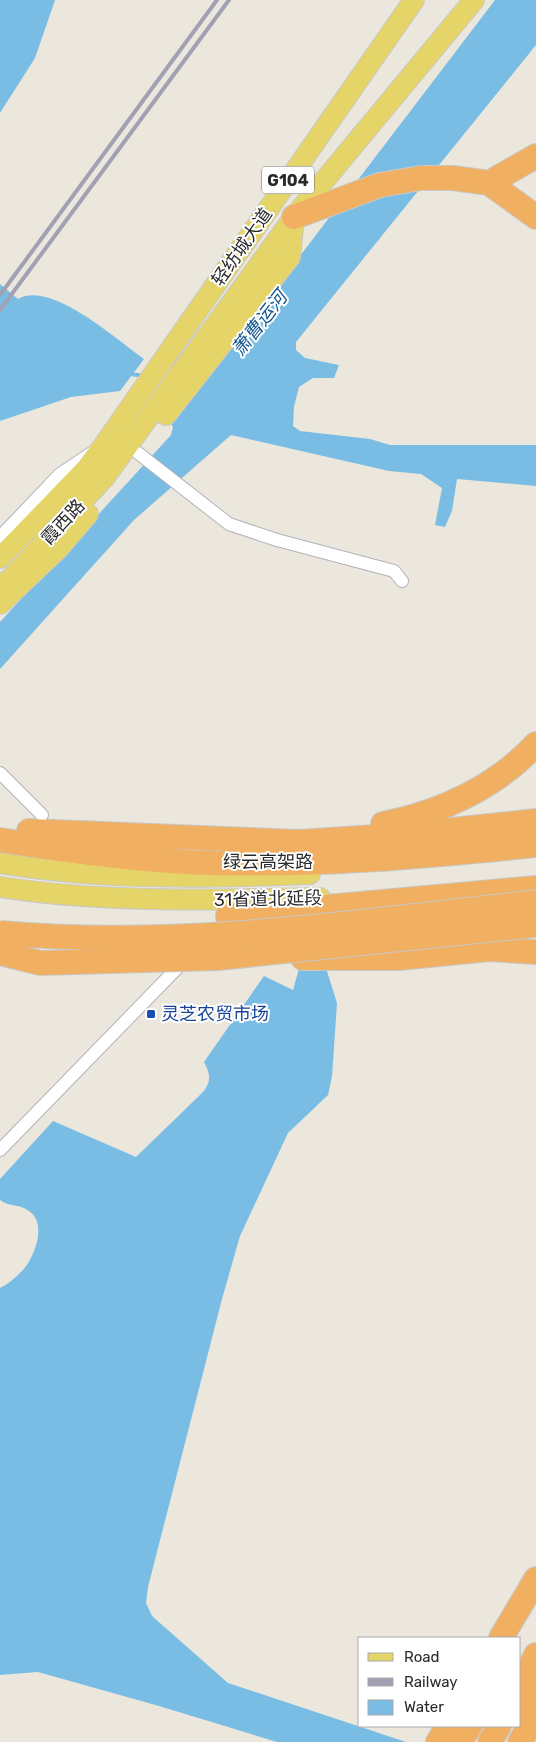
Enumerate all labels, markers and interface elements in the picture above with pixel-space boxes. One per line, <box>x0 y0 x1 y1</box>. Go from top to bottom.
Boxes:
road number: G104 <box>262 166 314 194</box>
street label: 轻纺城大道 <box>207 204 277 290</box>
water label: 萧曹运河 <box>227 283 294 360</box>
street label: 霞西路 <box>37 495 89 549</box>
street label: 绿云高架路 <box>223 851 313 873</box>
street label: 31省道北延段 <box>214 887 322 911</box>
place label: 灵芝农贸市场 <box>161 1003 269 1025</box>
marker: 灵芝农贸市场 <box>145 1008 157 1020</box>
legend <box>358 1637 521 1727</box>
text: Road <box>404 1648 440 1666</box>
text: Railway <box>404 1673 458 1691</box>
text: Water <box>404 1698 444 1716</box>

